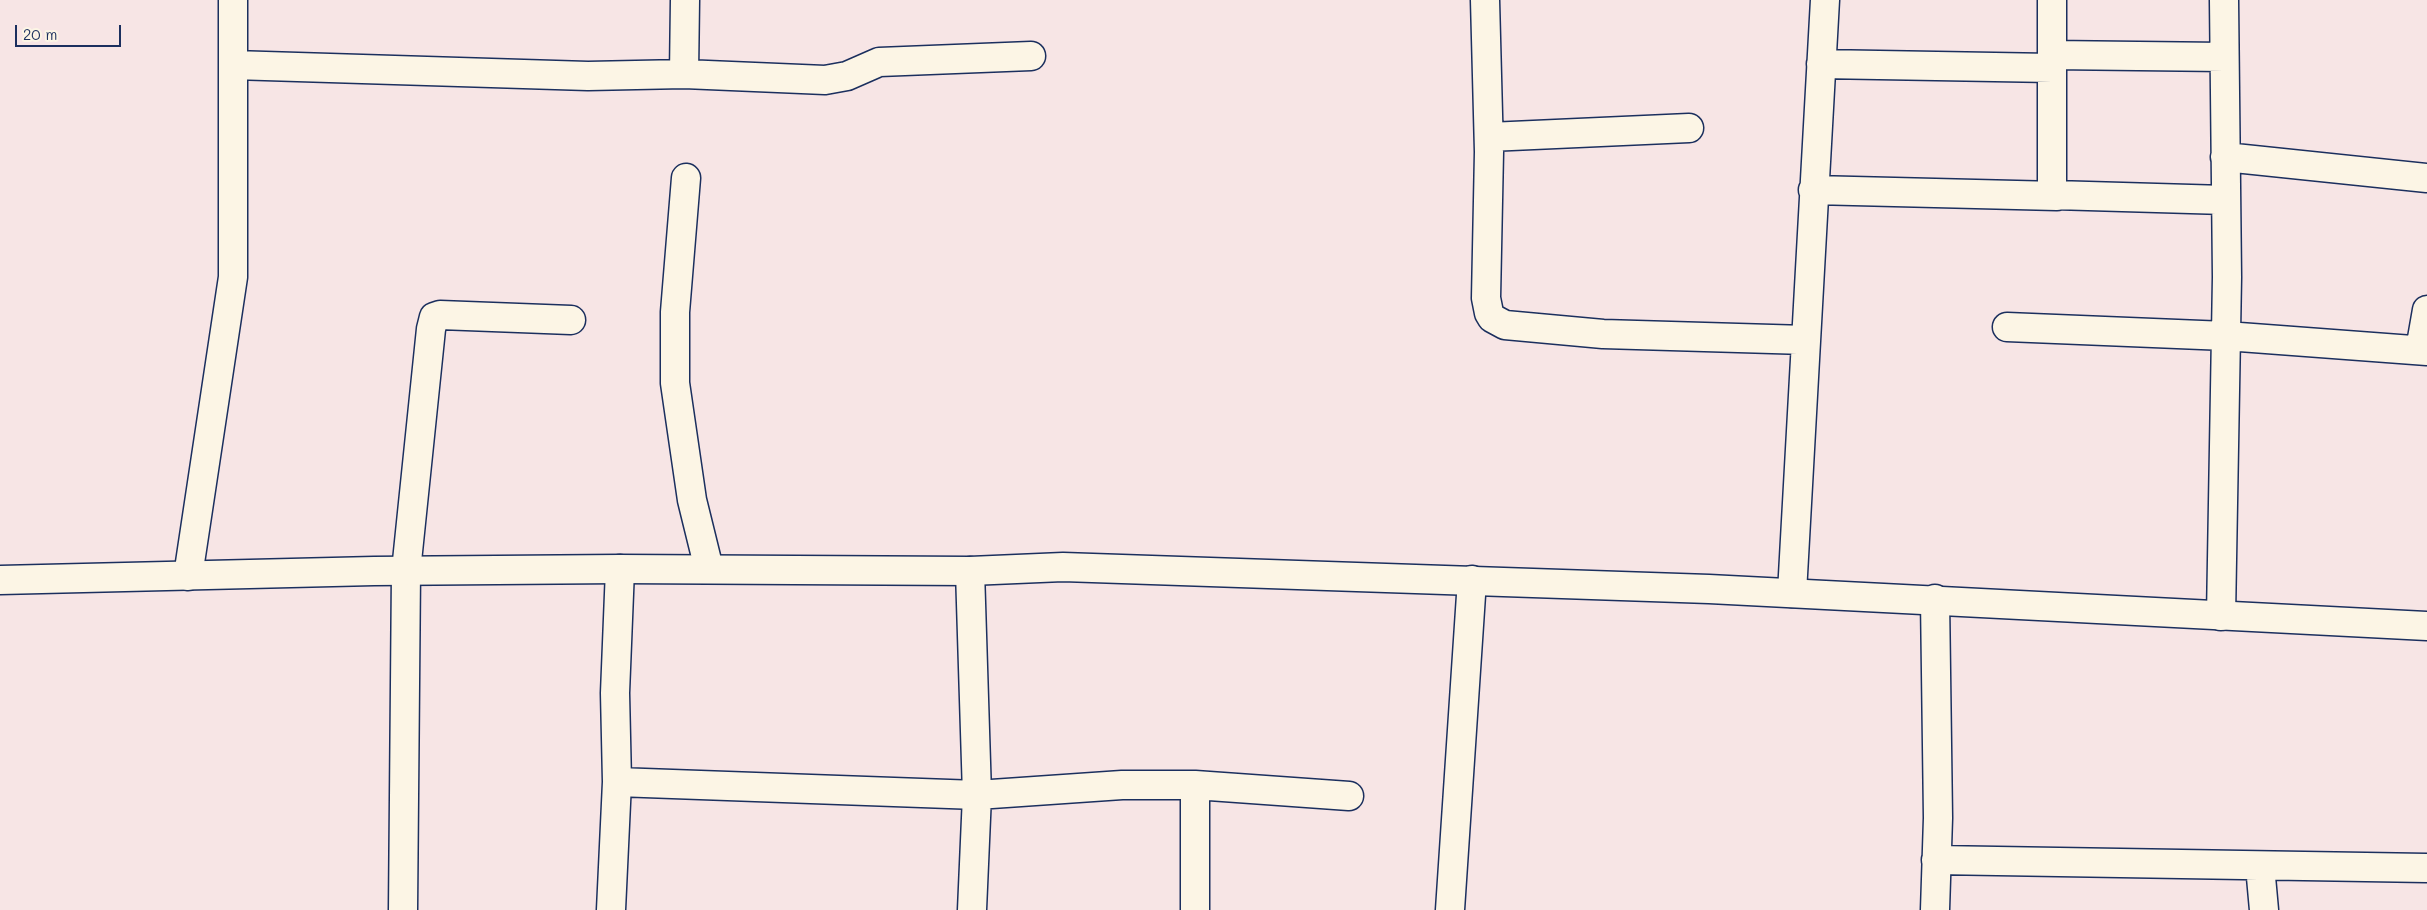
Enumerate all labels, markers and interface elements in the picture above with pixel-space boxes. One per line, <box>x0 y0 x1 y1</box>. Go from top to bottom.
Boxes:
scale bar <box>18 15 124 47</box>
text: 20 m <box>23 24 57 44</box>

